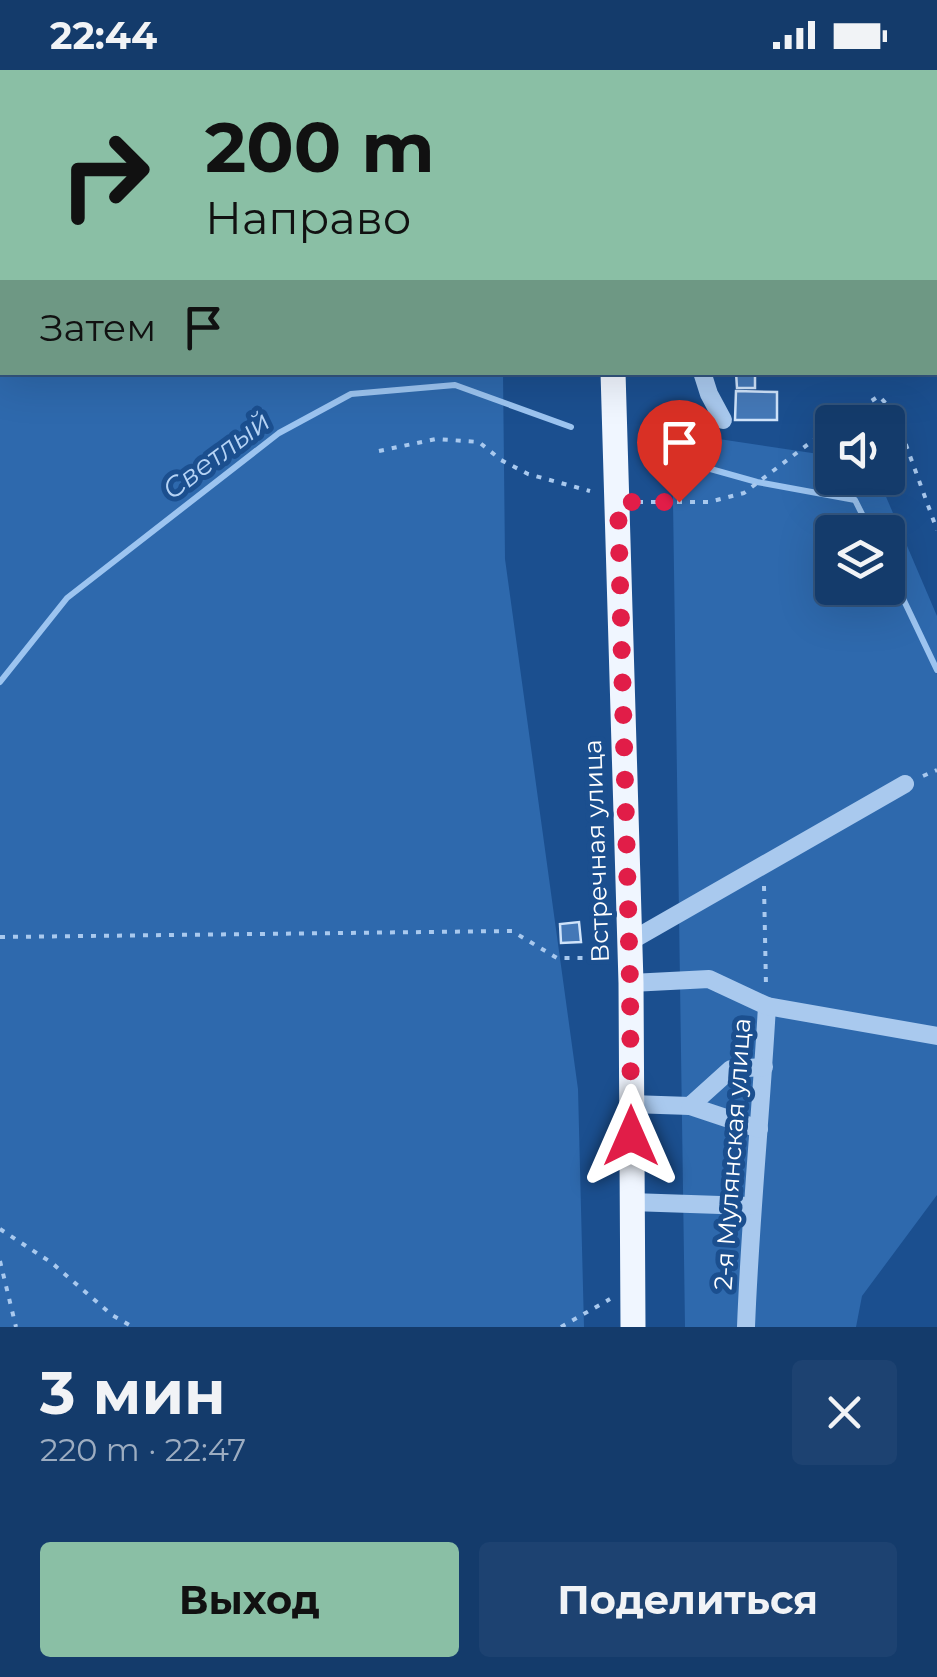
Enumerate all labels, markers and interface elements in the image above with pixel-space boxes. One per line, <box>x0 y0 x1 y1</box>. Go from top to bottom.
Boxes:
text: 22:44 <box>50 12 157 59</box>
text: 200 m <box>205 104 435 190</box>
icon: right <box>40 110 170 240</box>
text: Направо <box>205 190 411 245</box>
icon: arrive <box>176 300 231 355</box>
text: Затем <box>40 304 156 351</box>
pin <box>637 400 722 503</box>
water label: Светлый <box>156 404 276 506</box>
map controls <box>815 405 905 605</box>
button: sound <box>815 405 905 495</box>
icon: arrive <box>652 415 707 470</box>
button: layers <box>815 515 905 605</box>
street label: Встречная улица <box>577 739 615 963</box>
street label: 2-я Мулянская улица <box>708 1017 756 1291</box>
position arrow <box>579 1084 683 1188</box>
text: 3 мин <box>40 1356 226 1429</box>
button: close <box>792 1360 897 1465</box>
text: 220 m · 22:47 <box>40 1430 246 1469</box>
button: Выход <box>40 1542 459 1657</box>
button: Поделиться <box>479 1542 897 1657</box>

